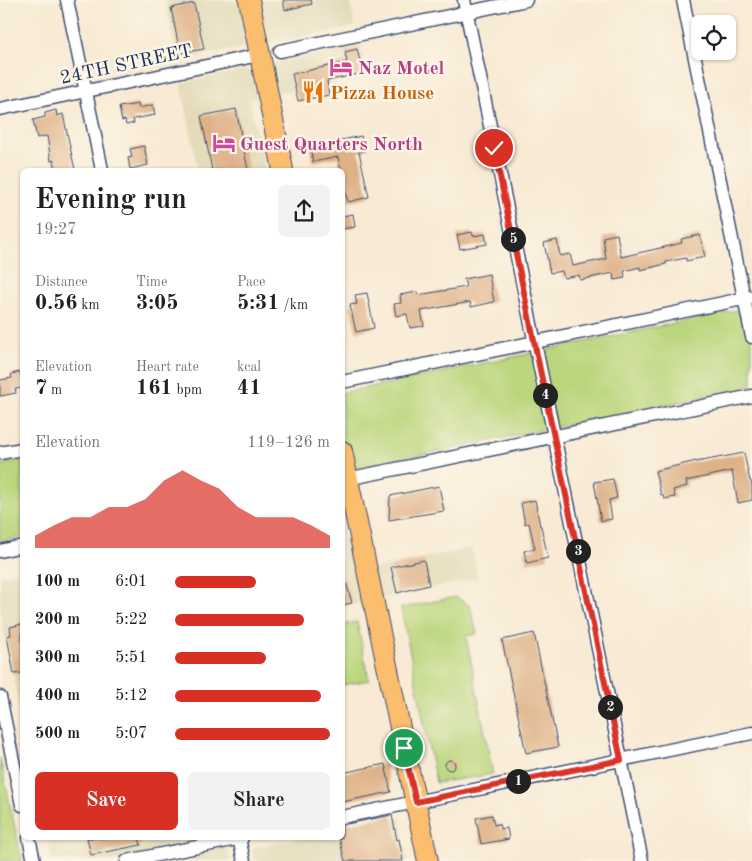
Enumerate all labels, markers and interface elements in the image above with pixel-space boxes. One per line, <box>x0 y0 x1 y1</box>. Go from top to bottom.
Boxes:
map controls <box>691 15 736 60</box>
button: locate <box>691 15 736 60</box>
street label: 24TH STREET <box>59 42 194 89</box>
hotel icon: Naz Motel <box>328 54 354 80</box>
place label: Naz Motel <box>358 60 445 79</box>
restaurant icon: Pizza House <box>300 79 326 105</box>
place label: Pizza House <box>330 85 434 104</box>
pin <box>473 127 515 169</box>
hotel icon: Guest Quarters North <box>211 130 237 156</box>
icon: check <box>480 134 508 162</box>
place label: Guest Quarters North <box>240 136 423 155</box>
button: share <box>278 185 330 237</box>
text: Evening run <box>35 187 187 215</box>
text: 19:27 <box>35 222 77 238</box>
pin: 5 <box>500 226 526 252</box>
text: 5 <box>509 232 518 246</box>
text: Distance <box>35 275 88 289</box>
text: Time <box>136 275 167 289</box>
text: Pace <box>237 275 265 289</box>
text: 0.56 <box>35 293 77 314</box>
text: 3:05 <box>136 293 178 314</box>
text: 5:31 <box>237 293 279 314</box>
text: km <box>77 298 100 312</box>
text: /km <box>279 298 308 312</box>
text: Elevation <box>35 360 92 374</box>
text: Heart rate <box>136 360 199 374</box>
text: kcal <box>237 360 261 374</box>
text: 7 <box>35 378 47 399</box>
text: 161 <box>136 378 173 399</box>
text: 41 <box>237 378 261 399</box>
pin: 4 <box>532 382 558 408</box>
text: m <box>47 383 62 397</box>
text: bpm <box>173 383 202 397</box>
text: 4 <box>541 388 550 402</box>
text: Elevation <box>35 435 100 451</box>
text: 119–126 m <box>247 435 330 451</box>
pin: 3 <box>566 538 590 564</box>
text: 3 <box>574 544 583 558</box>
text: 100 m <box>35 574 80 590</box>
text: 6:01 <box>115 574 147 590</box>
text: 200 m <box>35 612 80 628</box>
text: 5:22 <box>115 612 147 628</box>
text: 300 m <box>35 650 80 666</box>
text: 5:51 <box>115 650 147 666</box>
text: 400 m <box>35 688 80 704</box>
text: 5:12 <box>115 688 147 704</box>
pin: 2 <box>598 694 622 720</box>
text: 2 <box>606 700 615 714</box>
text: 500 m <box>35 726 80 742</box>
text: 5:07 <box>115 726 147 742</box>
pin <box>383 727 425 769</box>
icon: arrive <box>390 734 418 762</box>
pin: 1 <box>506 768 530 794</box>
button: Save <box>35 772 178 830</box>
button: Share <box>188 772 330 830</box>
text: 1 <box>514 774 523 788</box>

